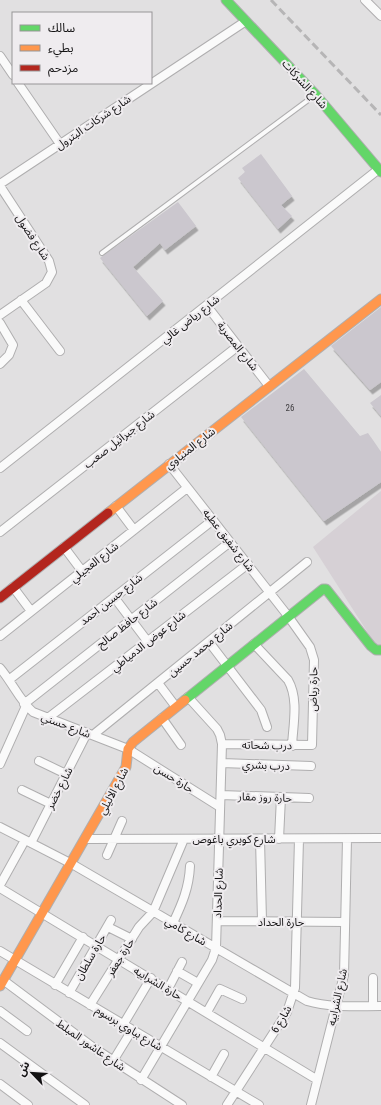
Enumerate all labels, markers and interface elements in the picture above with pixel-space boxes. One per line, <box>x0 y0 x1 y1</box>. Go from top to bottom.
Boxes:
legend <box>12 12 152 84</box>
text: سالك <box>48 21 75 35</box>
text: بطيء <box>48 41 74 58</box>
street label: شارع الشركات <box>279 57 330 112</box>
text: مزدحم <box>48 61 78 77</box>
street label: شارع شركات البترول <box>53 92 134 153</box>
street label: شارع فضول <box>12 212 52 264</box>
street label: شارع رياض غالي <box>158 292 224 348</box>
street label: شارع المصرية <box>214 319 261 374</box>
house number: 26 <box>286 403 294 413</box>
street label: شارع جبرائيل صعب <box>81 408 158 472</box>
street label: شارع المنياوي <box>163 425 220 474</box>
street label: شارع شفيق عطيه <box>199 506 257 575</box>
street label: شارع العجيلي <box>68 539 123 587</box>
street label: شارع حسين احمد <box>77 571 146 629</box>
street label: شارع حافظ صالح <box>94 595 161 652</box>
street label: شارع عوض الدمياطي <box>108 608 190 677</box>
street label: شارع محمد حسين <box>165 619 236 680</box>
street label: حارة رياض <box>307 666 320 712</box>
street label: شارع حسني <box>38 710 93 743</box>
street label: درب شحاته <box>242 739 292 753</box>
street label: درب بشري <box>242 758 290 775</box>
street label: حارة حسن <box>152 761 196 796</box>
street label: شارع خضر <box>43 765 77 813</box>
street label: شارع الاليلي <box>96 765 134 818</box>
street label: حارة روز مقار <box>237 790 293 805</box>
street label: شارع كوبري باغوص <box>192 833 276 849</box>
street label: شارع الحداد <box>211 867 227 918</box>
street label: شارع كامي <box>161 914 209 951</box>
street label: حارة الحداد <box>258 916 305 929</box>
street label: حارة سلطان <box>72 932 109 982</box>
street label: حارة جعفر <box>103 935 137 979</box>
street label: حارة الشرابيه <box>131 964 185 1003</box>
street label: شارع الشرابيه <box>325 967 351 1027</box>
street label: شارع بباوي برسوم <box>92 1003 165 1056</box>
street label: شارع 6 <box>268 1003 295 1036</box>
street label: شارع عاشور المبلط <box>53 1017 128 1075</box>
north arrow <box>12 1053 52 1093</box>
text: ش <box>14 1059 32 1079</box>

